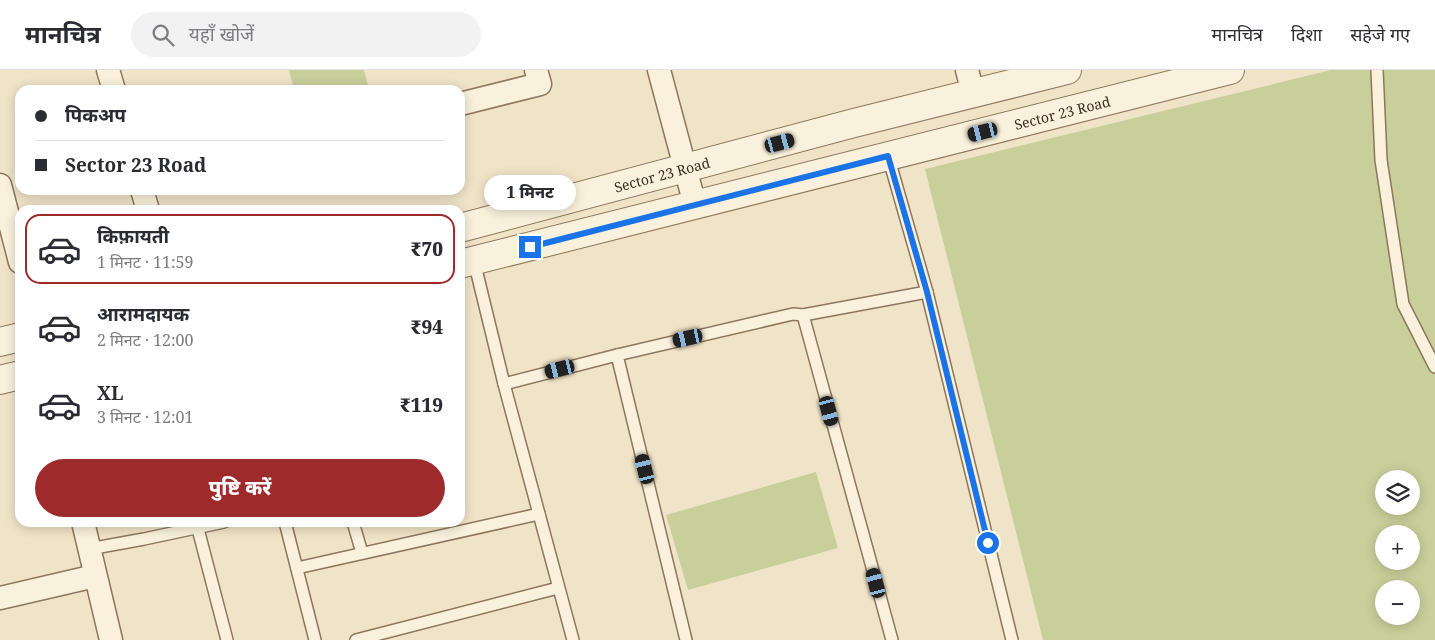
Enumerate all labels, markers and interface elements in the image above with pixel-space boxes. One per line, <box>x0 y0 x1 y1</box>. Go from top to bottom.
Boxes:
search box <box>131 12 481 57</box>
text: मानचित्र <box>25 17 101 50</box>
icon: search <box>149 21 177 49</box>
text: यहाँ खोजें <box>189 21 254 47</box>
text: मानचित्र <box>1212 22 1263 46</box>
text: दिशा <box>1291 22 1322 46</box>
text: सहेजे गए <box>1350 22 1410 46</box>
street label: Sector 23 Road <box>1012 91 1113 134</box>
text: पिकअप <box>65 102 126 128</box>
car <box>966 121 999 143</box>
car <box>763 132 796 154</box>
text: Sector 23 Road <box>65 152 206 178</box>
street label: Sector 23 Road <box>612 152 712 196</box>
callout: 1 मिनट <box>484 174 576 210</box>
text: 1 मिनट <box>506 181 554 203</box>
text: किफ़ायती <box>97 223 169 249</box>
icon: car <box>37 227 82 272</box>
text: ₹70 <box>411 236 443 262</box>
route end <box>519 236 541 258</box>
text: 1 मिनट · 11:59 <box>97 251 193 273</box>
text: आरामदायक <box>97 301 189 327</box>
icon: car <box>37 305 82 350</box>
text: ₹94 <box>411 314 443 340</box>
car <box>671 327 704 349</box>
text: 2 मिनट · 12:00 <box>97 329 193 351</box>
car <box>543 358 576 380</box>
text: XL <box>97 380 123 406</box>
icon: car <box>37 383 82 428</box>
text: ₹119 <box>400 392 443 418</box>
car <box>817 395 840 427</box>
text: 3 मिनट · 12:01 <box>97 406 193 428</box>
car <box>634 453 655 485</box>
button: पुष्टि करें <box>35 459 445 517</box>
map controls <box>1375 470 1420 625</box>
button: layers <box>1375 470 1420 515</box>
button: + <box>1375 525 1420 570</box>
route start <box>977 532 999 554</box>
car <box>864 567 887 599</box>
button: − <box>1375 580 1420 625</box>

